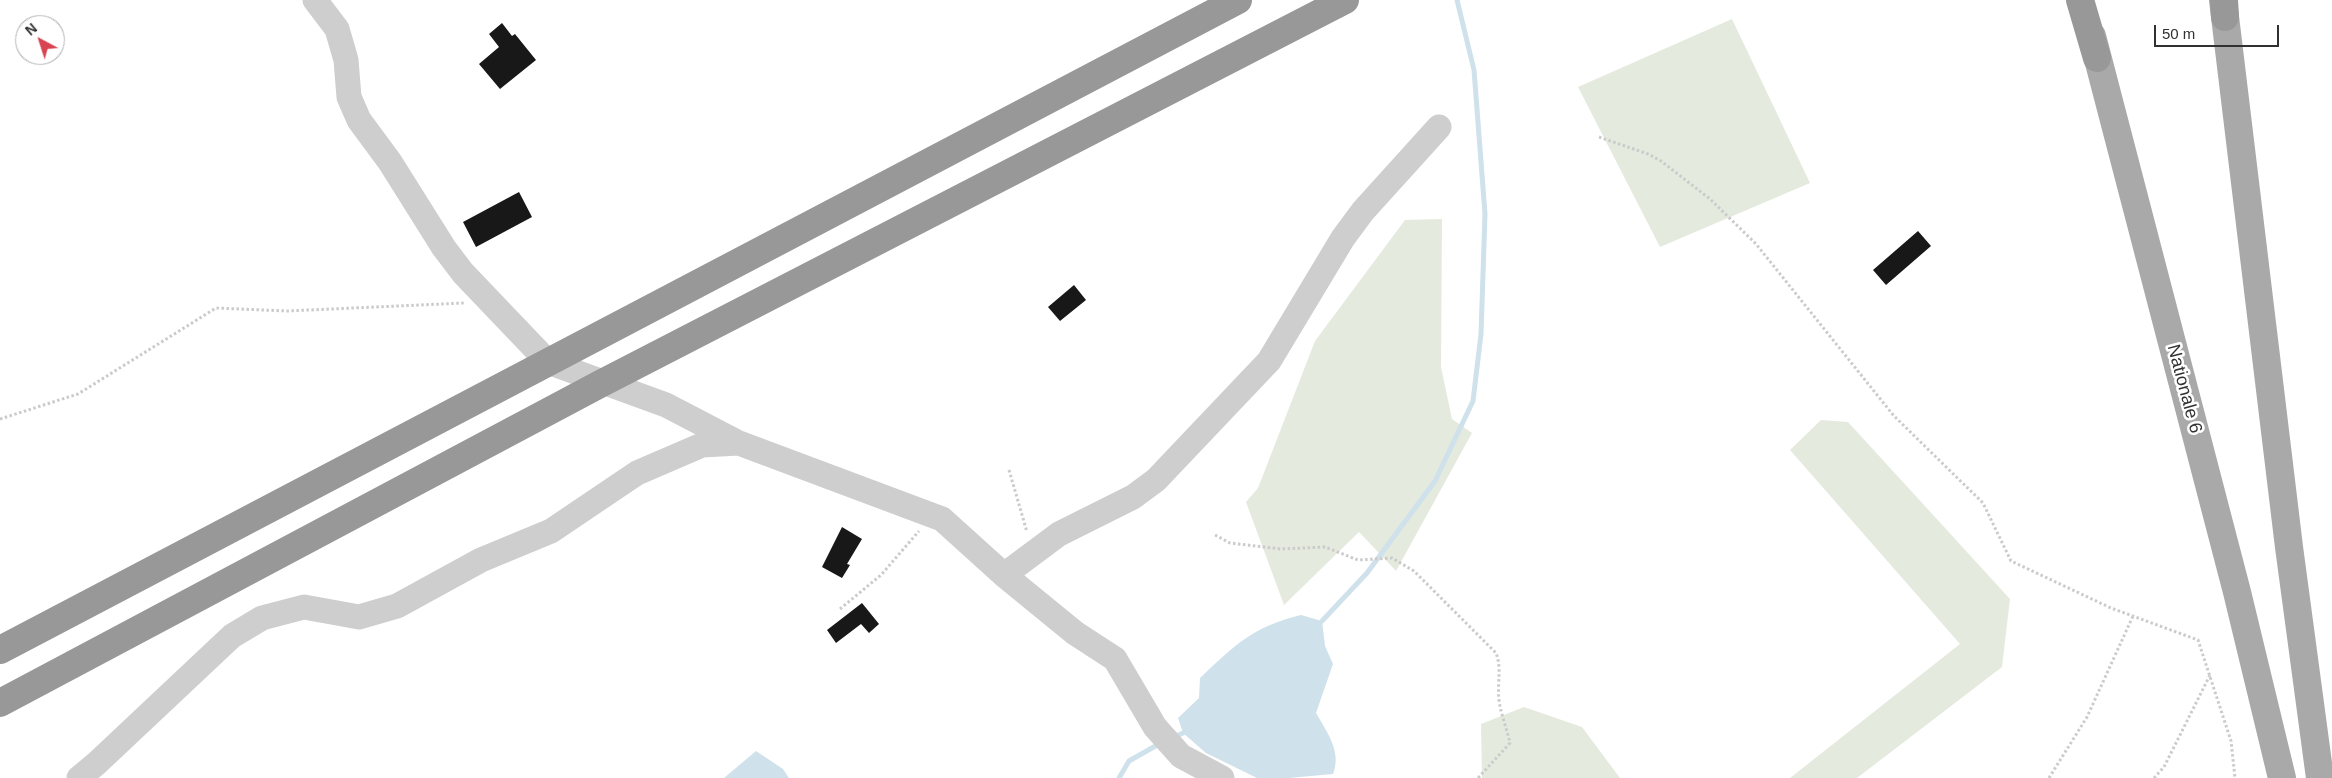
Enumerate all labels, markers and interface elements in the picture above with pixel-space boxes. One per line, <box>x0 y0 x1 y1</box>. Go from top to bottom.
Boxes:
north arrow <box>15 15 65 65</box>
scale bar <box>2157 15 2282 47</box>
text: N <box>22 20 40 39</box>
text: 50 m <box>2162 25 2195 42</box>
street label: Nationale 6 <box>2162 342 2206 436</box>

